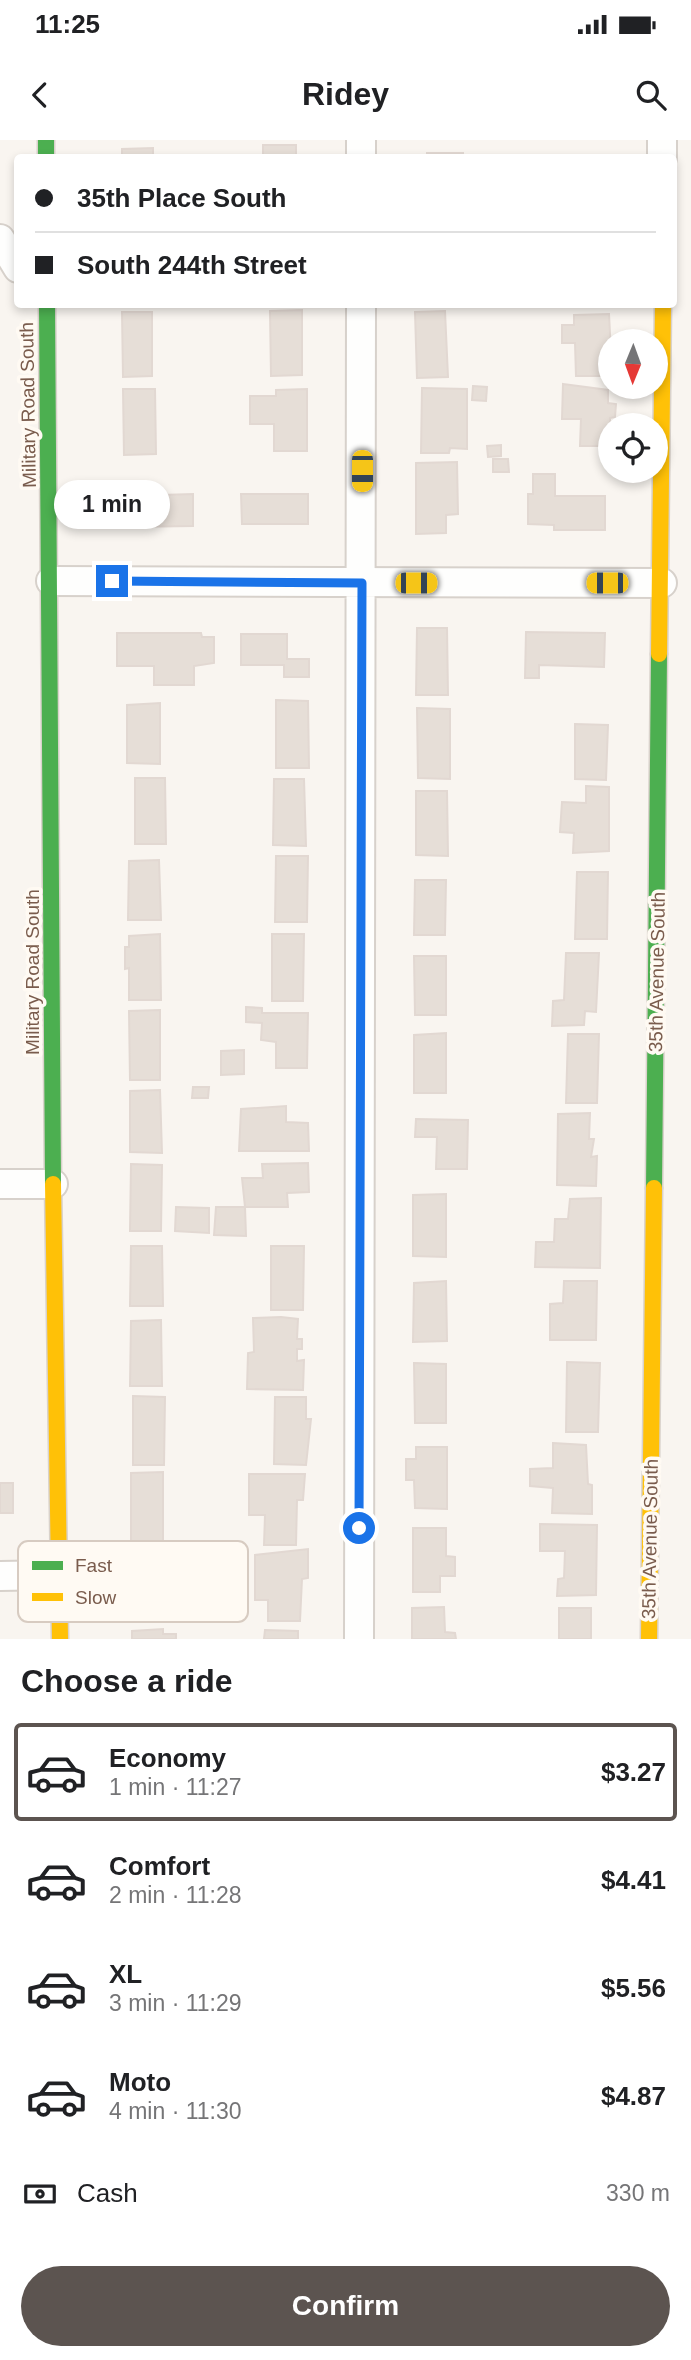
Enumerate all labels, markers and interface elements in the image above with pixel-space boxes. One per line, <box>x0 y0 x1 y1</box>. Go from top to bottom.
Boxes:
text: 11:25 <box>35 9 100 39</box>
icon: back <box>21 76 59 114</box>
text: Ridey <box>302 76 389 112</box>
icon: search <box>632 76 670 114</box>
text: 35th Place South <box>77 183 287 213</box>
text: South 244th Street <box>77 250 307 280</box>
street label: Military Road South <box>16 322 40 488</box>
north arrow <box>598 329 668 399</box>
map controls <box>598 329 668 483</box>
button: locate <box>598 413 668 483</box>
car <box>352 450 373 492</box>
callout: 1 min <box>54 480 170 528</box>
text: 1 min <box>82 491 142 517</box>
route end <box>96 565 128 597</box>
car <box>396 573 438 594</box>
car <box>587 573 629 594</box>
street label: Military Road South <box>22 889 43 1055</box>
street label: 35th Avenue South <box>645 892 669 1052</box>
street label: 35th Avenue South <box>638 1459 662 1619</box>
route start <box>343 1512 375 1544</box>
legend <box>18 1541 248 1622</box>
text: Fast <box>75 1555 113 1576</box>
text: Slow <box>75 1587 116 1608</box>
text: Choose a ride <box>21 1663 233 1699</box>
icon: car <box>25 1741 88 1804</box>
text: Economy <box>109 1743 226 1773</box>
text: $3.27 <box>601 1757 666 1787</box>
text: 1 min · 11:27 <box>109 1774 242 1800</box>
icon: car <box>25 1849 88 1912</box>
text: Comfort <box>109 1851 210 1881</box>
text: $4.41 <box>601 1865 666 1895</box>
text: 2 min · 11:28 <box>109 1882 242 1908</box>
icon: car <box>25 1957 88 2020</box>
text: XL <box>109 1959 142 1989</box>
text: $5.56 <box>601 1973 666 2003</box>
text: 3 min · 11:29 <box>109 1990 242 2016</box>
icon: car <box>25 2065 88 2128</box>
text: Moto <box>109 2067 171 2097</box>
text: $4.87 <box>601 2081 666 2111</box>
text: 4 min · 11:30 <box>109 2098 242 2124</box>
icon: cash <box>21 2175 59 2213</box>
text: Cash <box>77 2178 138 2208</box>
text: 330 m <box>606 2180 670 2206</box>
button: Confirm <box>21 2266 670 2346</box>

